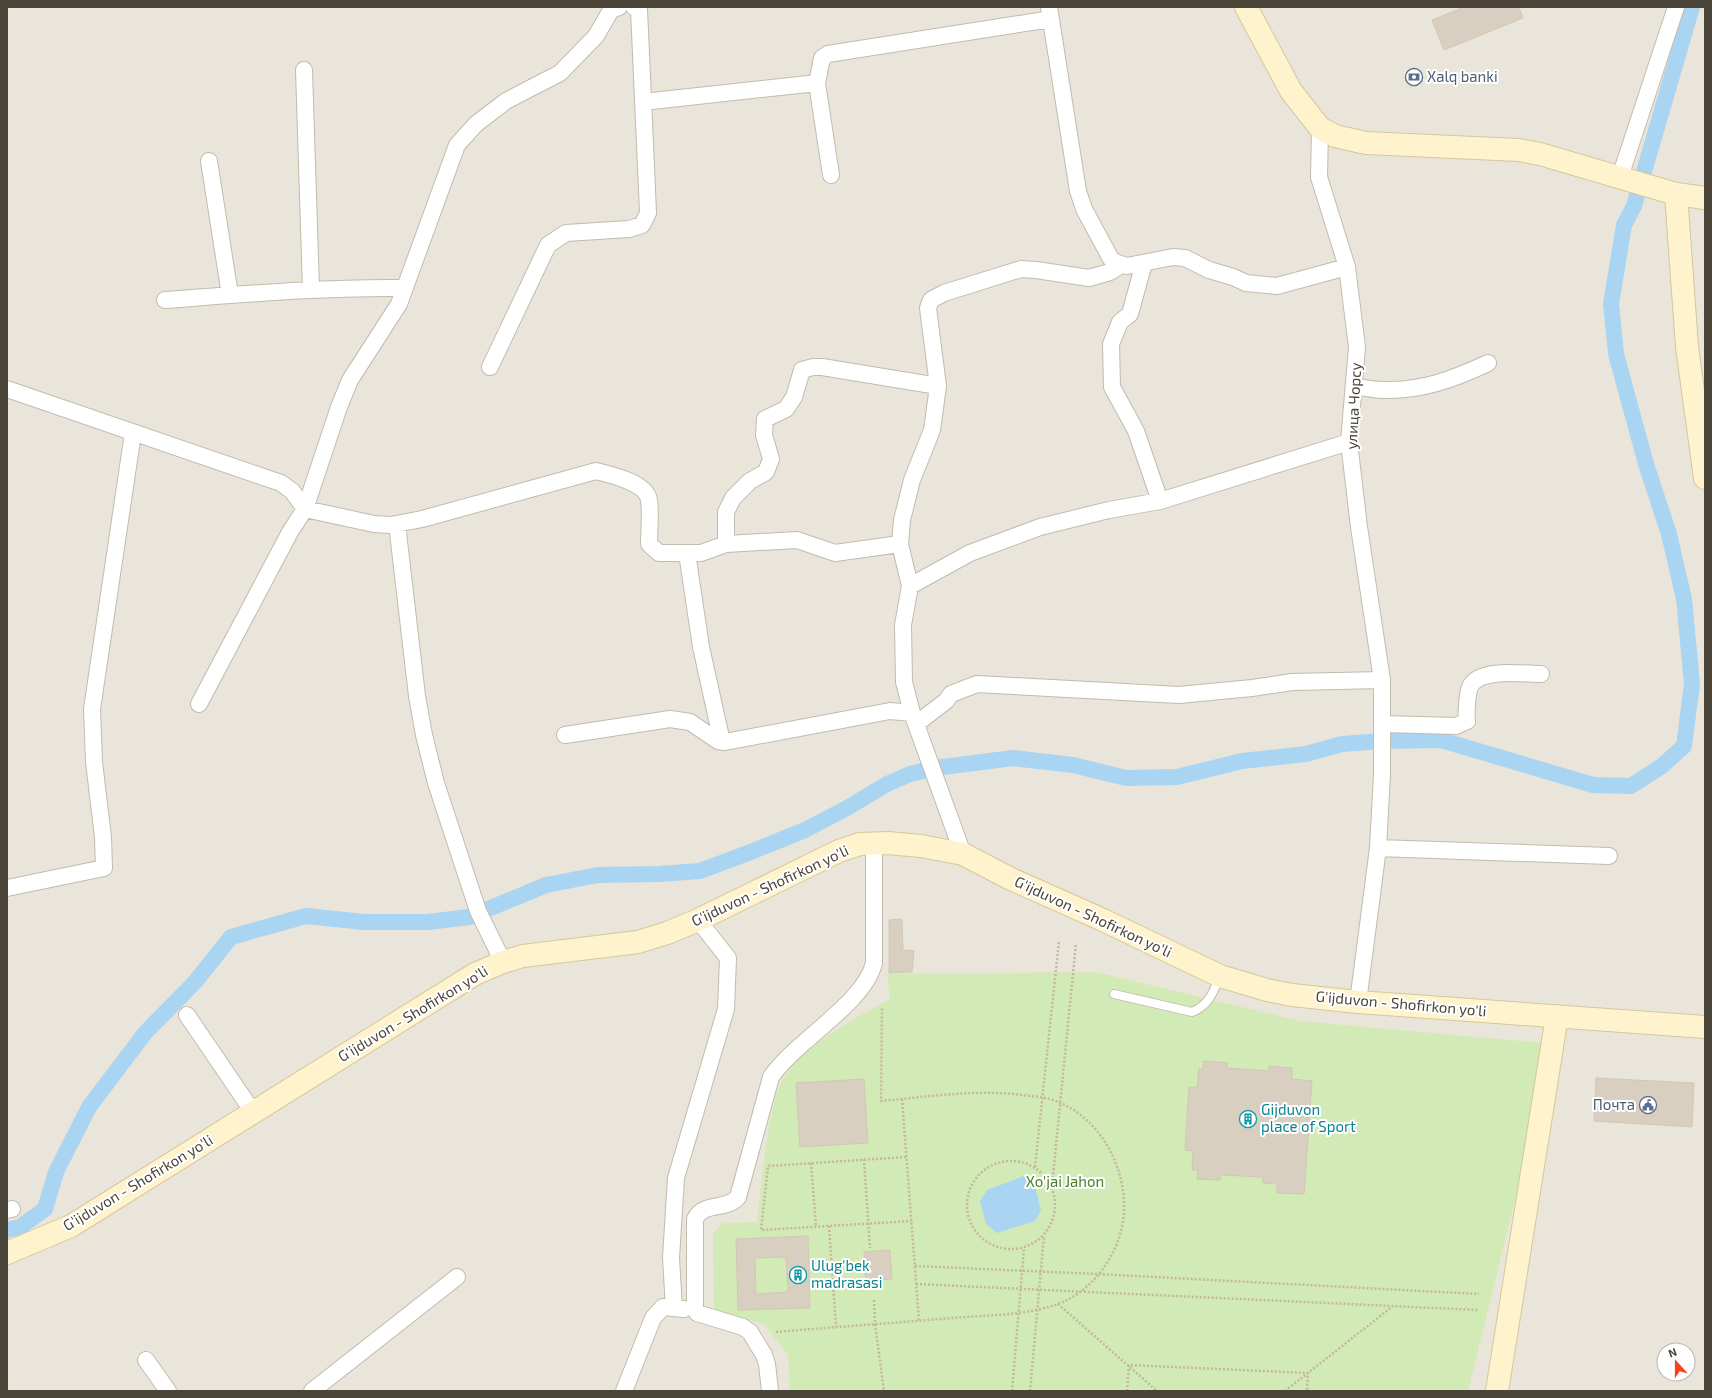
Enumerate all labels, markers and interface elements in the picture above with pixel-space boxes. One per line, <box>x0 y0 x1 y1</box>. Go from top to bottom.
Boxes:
bank icon: Xalq banki <box>1404 67 1424 87</box>
place label: Xalq banki <box>1427 67 1498 85</box>
street label: улица Чорсу <box>1342 362 1365 450</box>
street label: G'ijduvon - Shofirkon yo'li <box>688 841 852 930</box>
street label: G'ijduvon - Shofirkon yo'li <box>1011 872 1175 961</box>
street label: G'ijduvon - Shofirkon yo'li <box>334 961 491 1066</box>
street label: G'ijduvon - Shofirkon yo'li <box>1315 987 1487 1020</box>
place label: Почта <box>1593 1095 1635 1113</box>
public building icon: Почта <box>1638 1095 1658 1115</box>
place label: Gijduvon place of Sport <box>1261 1100 1356 1135</box>
building icon: Gijduvon place of Sport <box>1238 1109 1258 1129</box>
street label: G'ijduvon - Shofirkon yo'li <box>59 1130 216 1235</box>
park label: Xo'jai Jahon <box>1026 1172 1104 1191</box>
place label: Ulug'bek madrasasi <box>811 1256 882 1291</box>
building icon: Ulug'bek madrasasi <box>788 1265 808 1285</box>
north arrow <box>1656 1342 1696 1382</box>
text: N <box>1666 1345 1678 1360</box>

